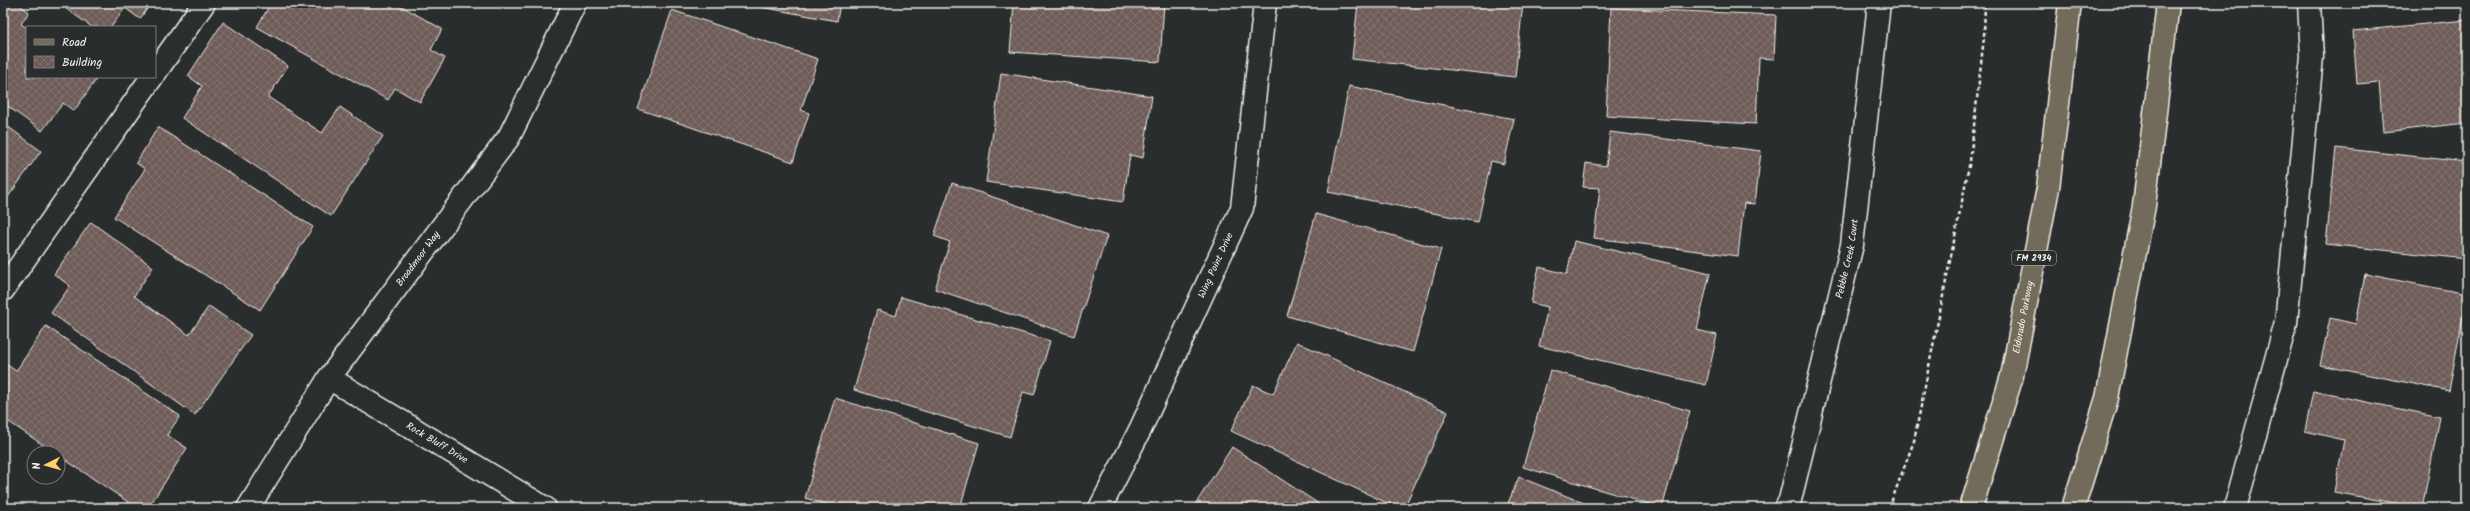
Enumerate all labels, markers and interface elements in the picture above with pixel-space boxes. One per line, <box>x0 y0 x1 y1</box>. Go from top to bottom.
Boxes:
legend <box>26 26 156 78</box>
text: Road <box>62 33 87 52</box>
text: Building <box>62 53 102 72</box>
street label: Pebble Creek Court <box>1831 218 1863 300</box>
street label: Broadmoor Way <box>392 227 444 290</box>
street label: Wing Point Drive <box>1194 229 1238 301</box>
road number: FM 2934 <box>2012 251 2056 265</box>
street label: Eldorado Parkway <box>2008 279 2038 355</box>
street label: Rock Bluff Drive <box>403 418 471 468</box>
north arrow <box>26 445 66 485</box>
text: N <box>28 461 46 470</box>

